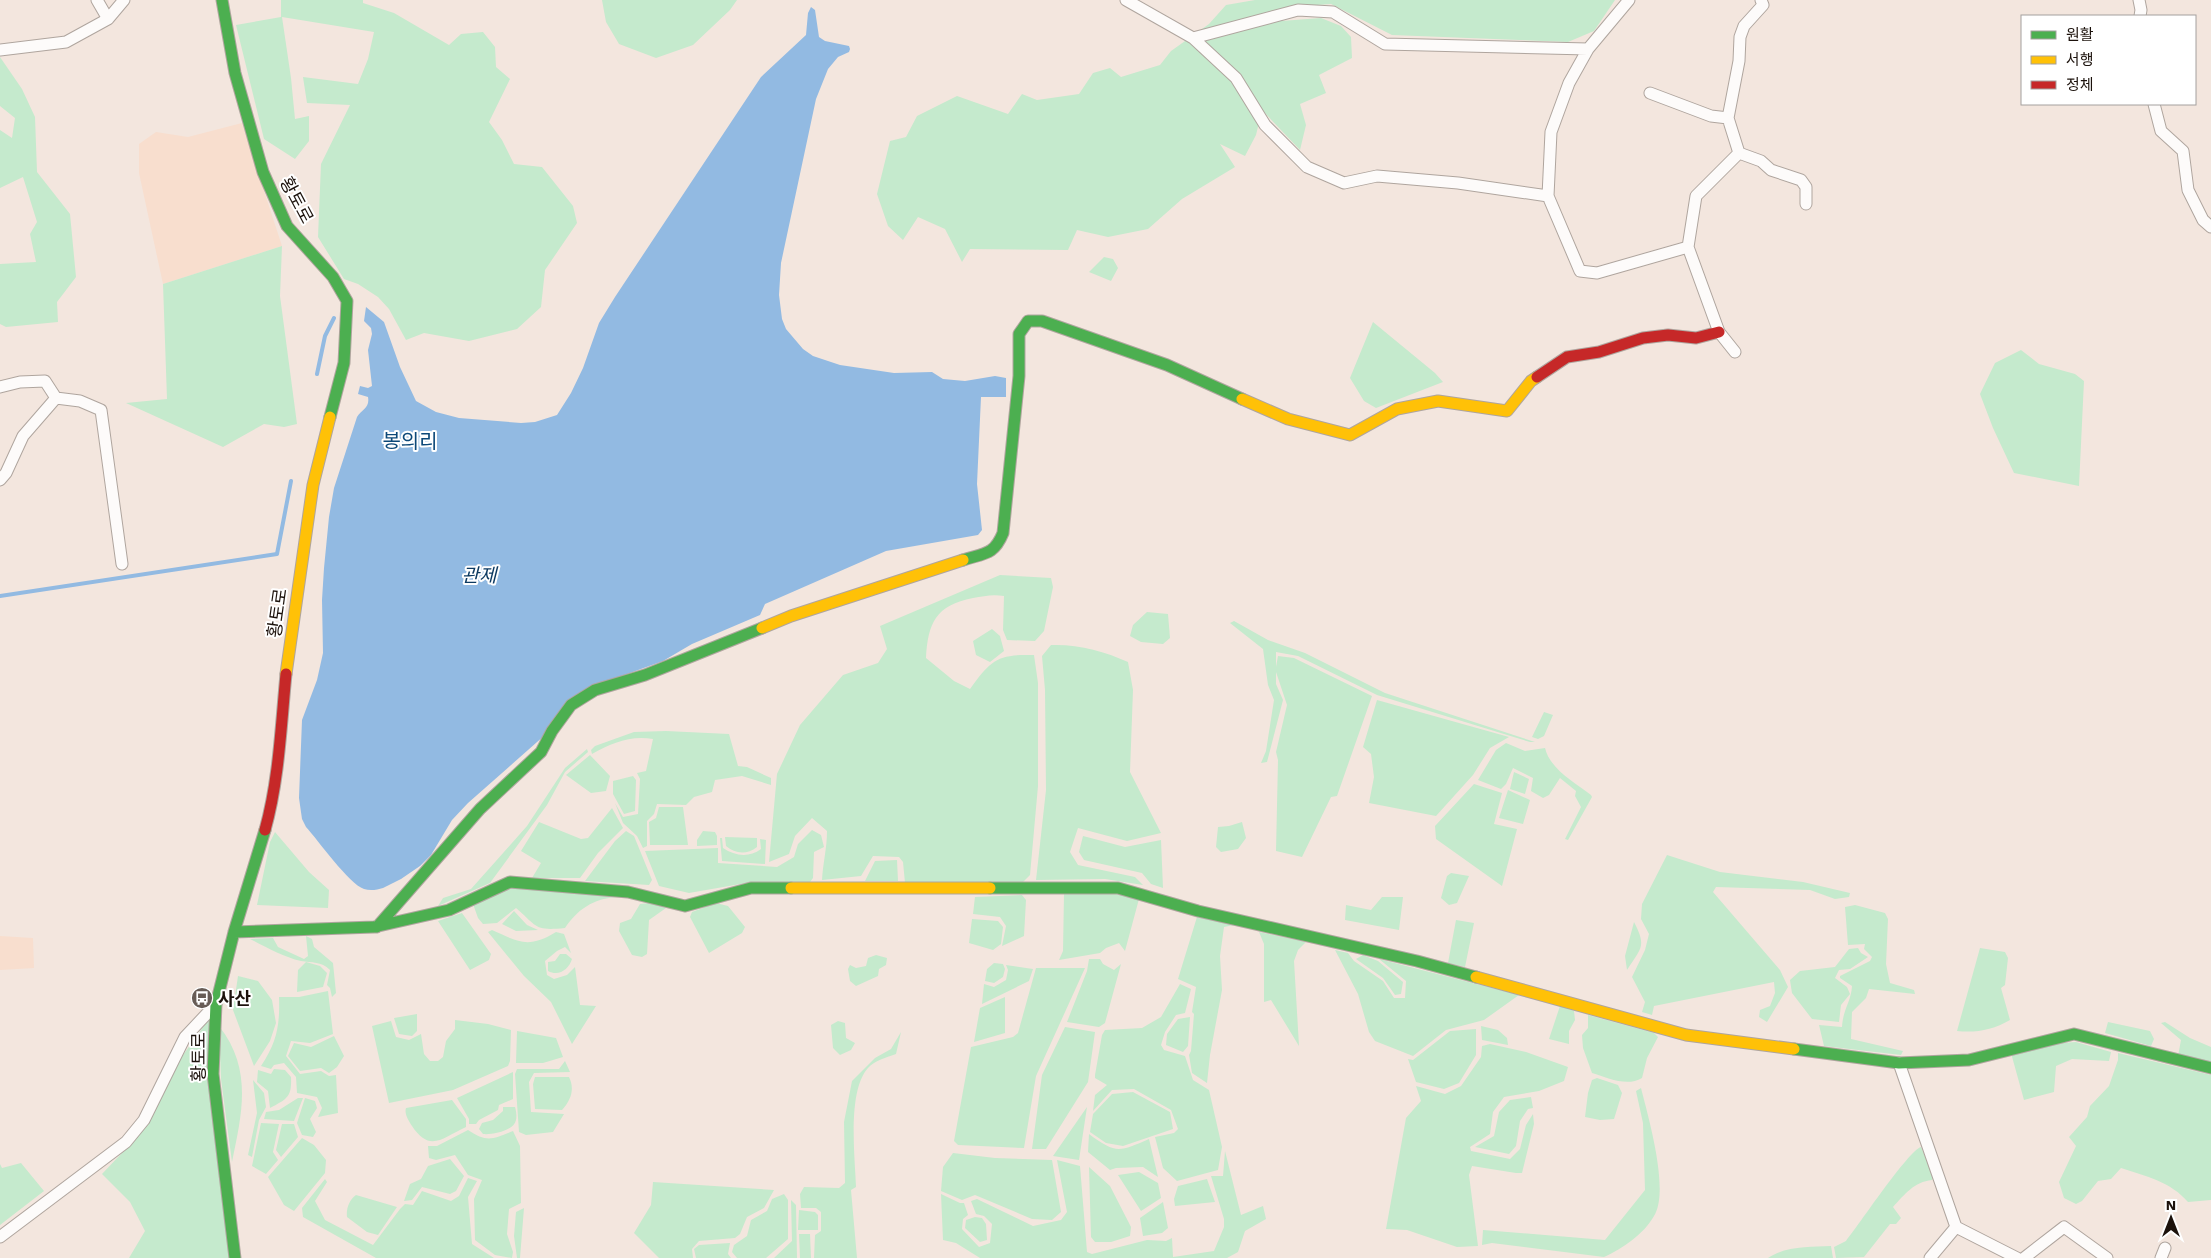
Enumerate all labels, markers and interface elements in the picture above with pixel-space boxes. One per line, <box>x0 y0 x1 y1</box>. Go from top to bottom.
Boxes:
legend <box>2021 15 2196 105</box>
text: 원활 <box>2066 26 2094 44</box>
text: 서행 <box>2066 51 2094 69</box>
text: 정체 <box>2066 76 2094 94</box>
street label: 황토로 <box>276 173 318 227</box>
district label: 봉의리 <box>382 429 438 453</box>
water label: 관제 <box>462 564 499 587</box>
street label: 황토로 <box>263 587 291 639</box>
bus stop icon: 사산 <box>190 986 214 1010</box>
place label: 사산 <box>218 988 252 1009</box>
street label: 황토로 <box>188 1032 209 1082</box>
north arrow <box>2146 1193 2196 1243</box>
text: N <box>2166 1197 2176 1213</box>

